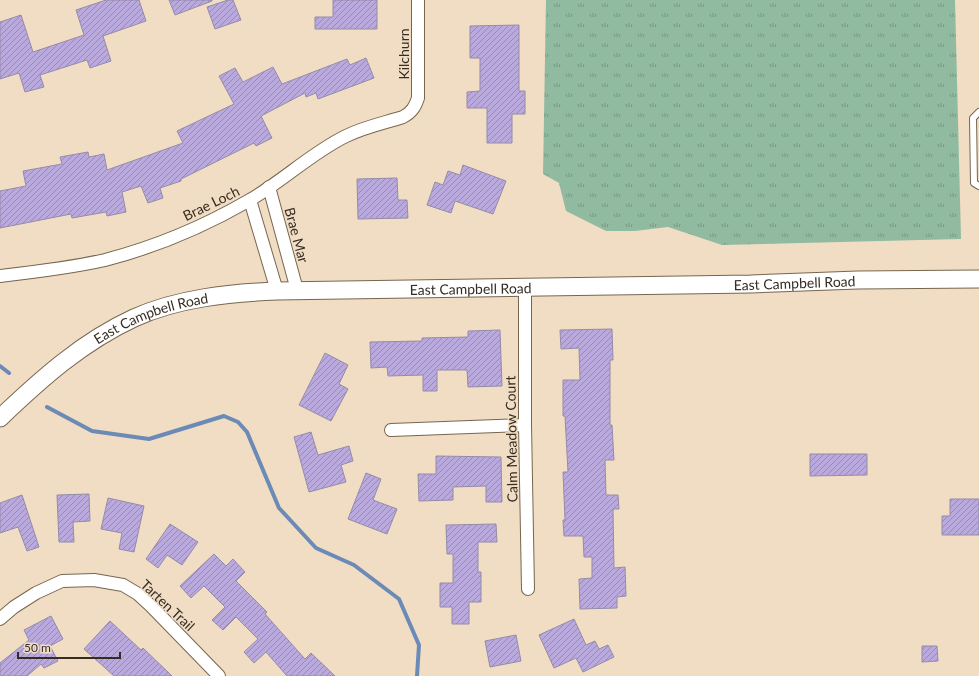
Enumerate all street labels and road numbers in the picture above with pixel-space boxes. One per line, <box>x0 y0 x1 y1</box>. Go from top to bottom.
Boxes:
street label: Kilchurn <box>395 28 412 80</box>
street label: Brae Loch <box>180 182 242 224</box>
street label: Brae Mar <box>281 205 313 265</box>
street label: East Campbell Road <box>733 272 856 293</box>
street label: East Campbell Road <box>410 279 532 298</box>
street label: East Campbell Road <box>90 289 209 347</box>
street label: Calm Meadow Court <box>501 375 521 503</box>
street label: Tarten Trail <box>138 576 198 634</box>

